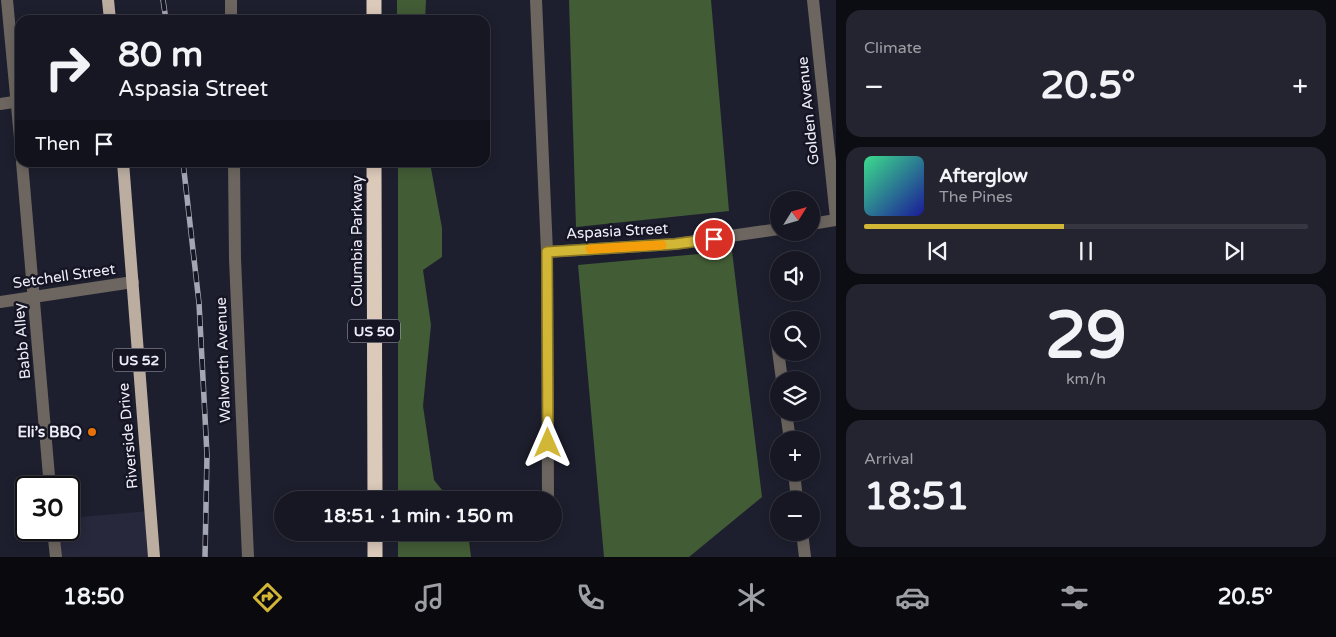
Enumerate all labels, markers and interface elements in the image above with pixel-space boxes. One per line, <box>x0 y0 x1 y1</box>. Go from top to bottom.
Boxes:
text: 80 m <box>118 34 203 76</box>
icon: right <box>35 35 100 100</box>
text: Climate <box>864 38 922 58</box>
street label: Golden Avenue <box>793 56 823 166</box>
text: 20.5° <box>1041 63 1136 109</box>
text: − <box>864 70 884 104</box>
text: + <box>1292 70 1308 104</box>
text: Aspasia Street <box>118 76 268 102</box>
icon: arrive <box>90 130 118 158</box>
text: Then <box>35 133 80 155</box>
text: Afterglow <box>939 165 1028 187</box>
street label: Columbia Parkway <box>348 175 366 307</box>
text: The Pines <box>939 187 1013 207</box>
north arrow <box>770 191 820 241</box>
map controls <box>770 191 820 541</box>
pin <box>693 218 735 260</box>
street label: Aspasia Street <box>565 219 669 243</box>
icon: arrive <box>700 225 728 253</box>
icon: previous <box>924 237 952 265</box>
icon: pause <box>1072 237 1100 265</box>
icon: next <box>1220 237 1248 265</box>
button: sound <box>770 251 820 301</box>
street label: Setchell Street <box>12 260 117 292</box>
street label: Walworth Avenue <box>212 297 234 423</box>
text: 29 <box>1045 297 1127 376</box>
street label: Babb Alley <box>10 302 34 380</box>
button: search <box>770 311 820 361</box>
road number: US 50 <box>348 320 400 342</box>
road number: US 52 <box>113 348 165 372</box>
text: km/h <box>1066 369 1106 389</box>
button: layers <box>770 371 820 421</box>
street label: Riverside Drive <box>114 382 142 490</box>
position arrow <box>521 416 573 468</box>
place label: Eli’s BBQ <box>18 423 82 441</box>
marker: Eli’s BBQ <box>86 426 98 438</box>
button: + <box>770 431 820 481</box>
text: Arrival <box>864 449 913 469</box>
text: 18:51 <box>864 474 969 520</box>
speed limit sign: 30 <box>15 476 80 541</box>
button: − <box>770 491 820 541</box>
text: 18:51 · 1 min · 150 m <box>322 505 514 527</box>
icon: directions <box>250 580 285 615</box>
icon: music <box>412 580 447 615</box>
icon: phone <box>573 580 608 615</box>
icon: climate <box>734 580 769 615</box>
icon: car <box>895 580 930 615</box>
icon: filters <box>1057 580 1092 615</box>
text: 18:50 <box>63 584 124 610</box>
text: 20.5° <box>1218 584 1273 610</box>

